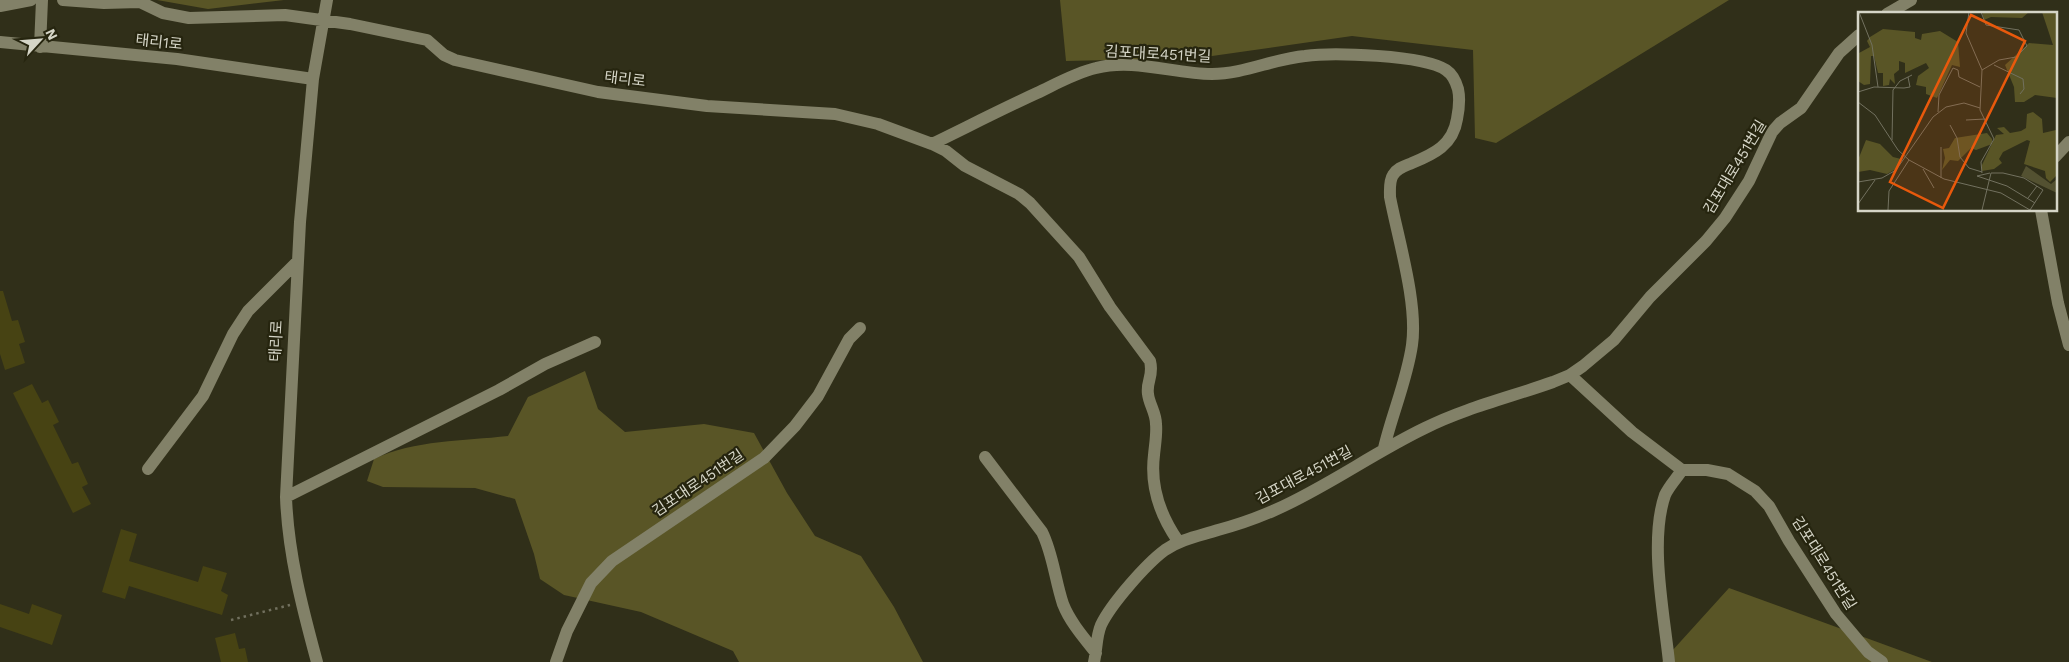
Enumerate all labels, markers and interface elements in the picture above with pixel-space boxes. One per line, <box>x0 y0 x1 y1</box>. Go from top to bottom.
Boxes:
inset map <box>1858 12 2056 211</box>
north arrow <box>15 15 65 65</box>
text: N <box>42 26 61 42</box>
street label: 태리1로 <box>135 31 183 53</box>
street label: 김포대로451번길 <box>1104 42 1212 66</box>
street label: 태리로 <box>603 68 647 90</box>
street label: 김포대로451번길 <box>1700 117 1770 217</box>
street label: 태리로 <box>266 320 286 362</box>
street label: 김포대로451번길 <box>1253 442 1355 508</box>
street label: 김포대로451번길 <box>649 446 747 520</box>
street label: 김포대로451번길 <box>1788 513 1860 613</box>

